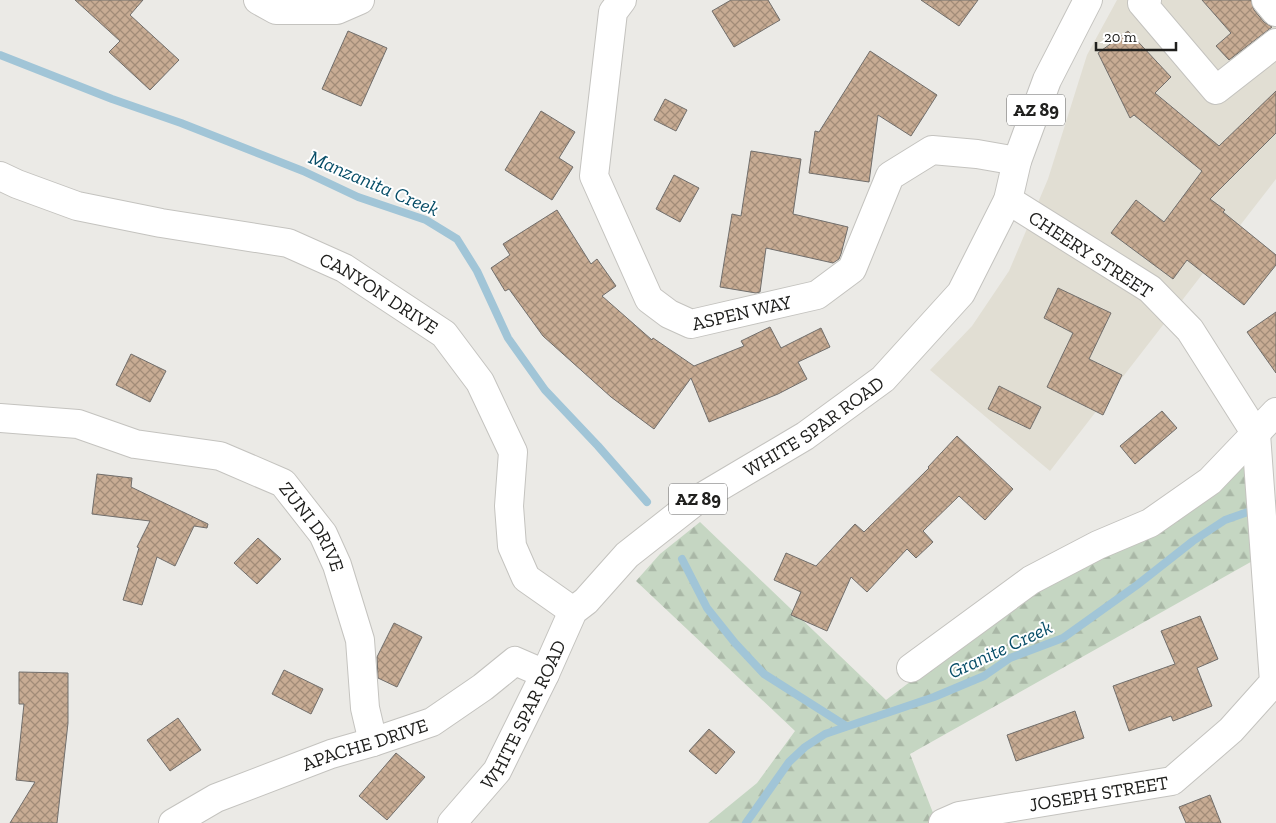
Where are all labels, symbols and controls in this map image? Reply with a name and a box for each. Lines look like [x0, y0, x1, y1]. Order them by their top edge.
scale bar [1096, 20, 1176, 52]
text: 20 m [1104, 28, 1137, 46]
road number: AZ 89 [1007, 94, 1065, 126]
water label: Manzanita Creek [305, 145, 443, 221]
street label: CHEERY STREET [1024, 206, 1157, 303]
street label: CANYON DRIVE [316, 248, 443, 339]
street label: ASPEN WAY [690, 290, 794, 335]
street label: WHITE SPAR ROAD [739, 371, 889, 482]
street label: ZUNI DRIVE [274, 477, 349, 574]
road number: AZ 89 [669, 484, 727, 514]
water label: Granite Creek [944, 614, 1056, 683]
street label: WHITE SPAR ROAD [476, 636, 571, 794]
street label: APACHE DRIVE [299, 713, 431, 776]
street label: JOSEPH STREET [1027, 771, 1170, 816]

